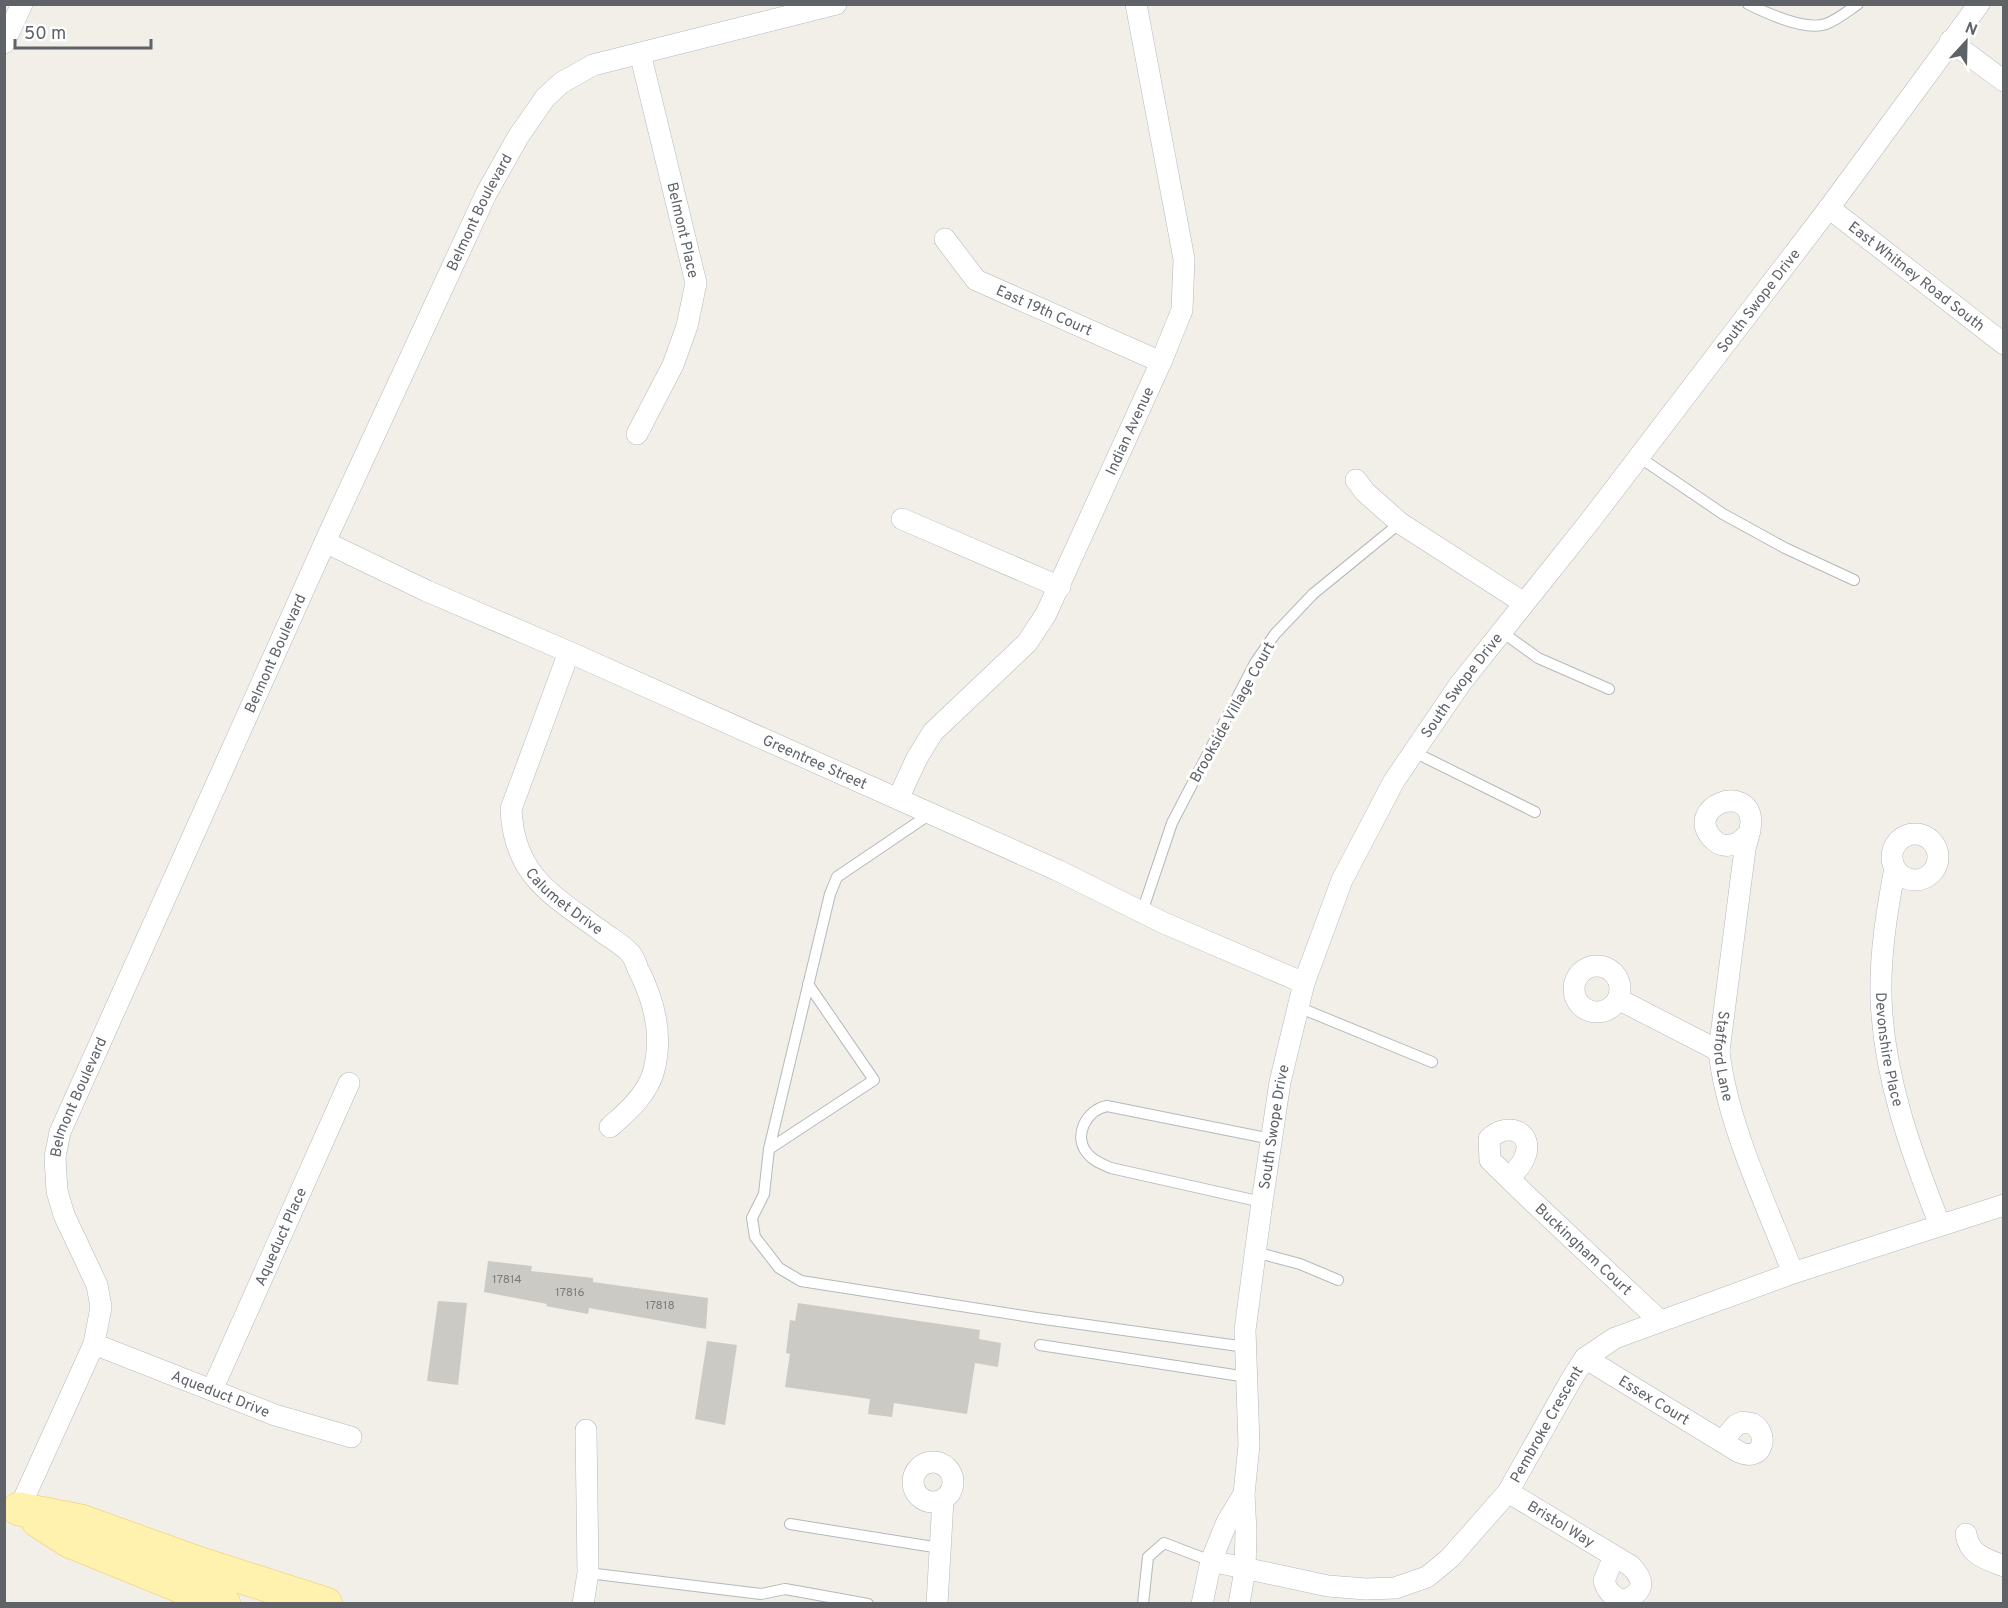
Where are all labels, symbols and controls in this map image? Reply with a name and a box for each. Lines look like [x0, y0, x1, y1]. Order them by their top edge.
scale bar [15, 12, 152, 50]
north arrow [1936, 12, 1996, 72]
text: N [1962, 19, 1980, 41]
text: 50 m [24, 23, 66, 46]
street label: Belmont Boulevard [444, 151, 518, 275]
street label: Belmont Place [661, 181, 702, 280]
street label: East Whitney Road South [1844, 218, 1988, 336]
street label: South Swope Drive [1714, 246, 1805, 357]
street label: East 19th Court [993, 282, 1095, 341]
street label: Indian Avenue [1103, 385, 1159, 479]
street label: Belmont Boulevard [241, 591, 311, 716]
street label: South Swope Drive [1418, 630, 1508, 742]
street label: Brookside Village Court [1187, 639, 1280, 787]
street label: Greentree Street [759, 732, 869, 795]
street label: Calumet Drive [520, 865, 606, 940]
street label: Devonshire Place [1870, 992, 1906, 1109]
street label: Stafford Lane [1708, 1010, 1736, 1104]
street label: Belmont Boulevard [47, 1035, 112, 1159]
street label: South Swope Drive [1256, 1063, 1295, 1191]
street label: Aqueduct Place [252, 1185, 312, 1289]
street label: Buckingham Court [1530, 1200, 1635, 1300]
house number: 17814 [492, 1272, 522, 1288]
house number: 17816 [555, 1285, 585, 1301]
house number: 17818 [645, 1298, 675, 1314]
street label: Pembroke Crescent [1507, 1363, 1588, 1487]
street label: Aqueduct Drive [168, 1367, 272, 1423]
street label: Essex Court [1614, 1373, 1692, 1430]
street label: Bristol Way [1523, 1498, 1598, 1553]

